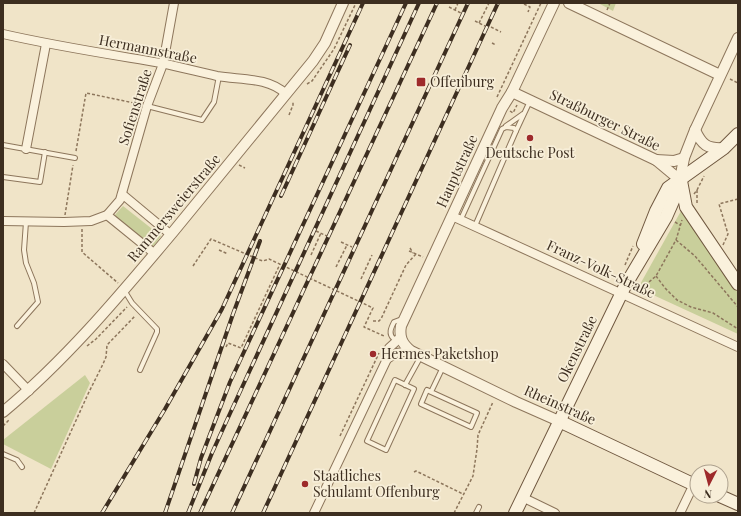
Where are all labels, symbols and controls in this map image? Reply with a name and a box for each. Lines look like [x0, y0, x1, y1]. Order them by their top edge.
street label: Hermannstraße [97, 30, 199, 67]
street label: Sofienstraße [113, 66, 156, 147]
place label: Offenburg [430, 72, 495, 91]
marker: Offenburg [415, 76, 427, 88]
street label: Straßburger Straße [547, 85, 664, 155]
street label: Hauptstraße [431, 131, 482, 210]
marker: Deutsche Post [525, 133, 535, 143]
place label: Deutsche Post [485, 143, 576, 162]
street label: Rammersweierstraße [123, 150, 224, 266]
street label: Franz-Volk-Straße [544, 235, 659, 302]
street label: Okenstraße [552, 312, 601, 386]
place label: Hermes Paketshop [381, 344, 499, 363]
marker: Hermes Paketshop [368, 349, 378, 359]
street label: Rheinstraße [521, 380, 599, 429]
north arrow [689, 464, 729, 504]
place label: Staatliches Schulamt Offenburg [313, 466, 440, 501]
marker: Staatliches Schulamt Offenburg [300, 479, 310, 489]
text: N [703, 487, 713, 502]

